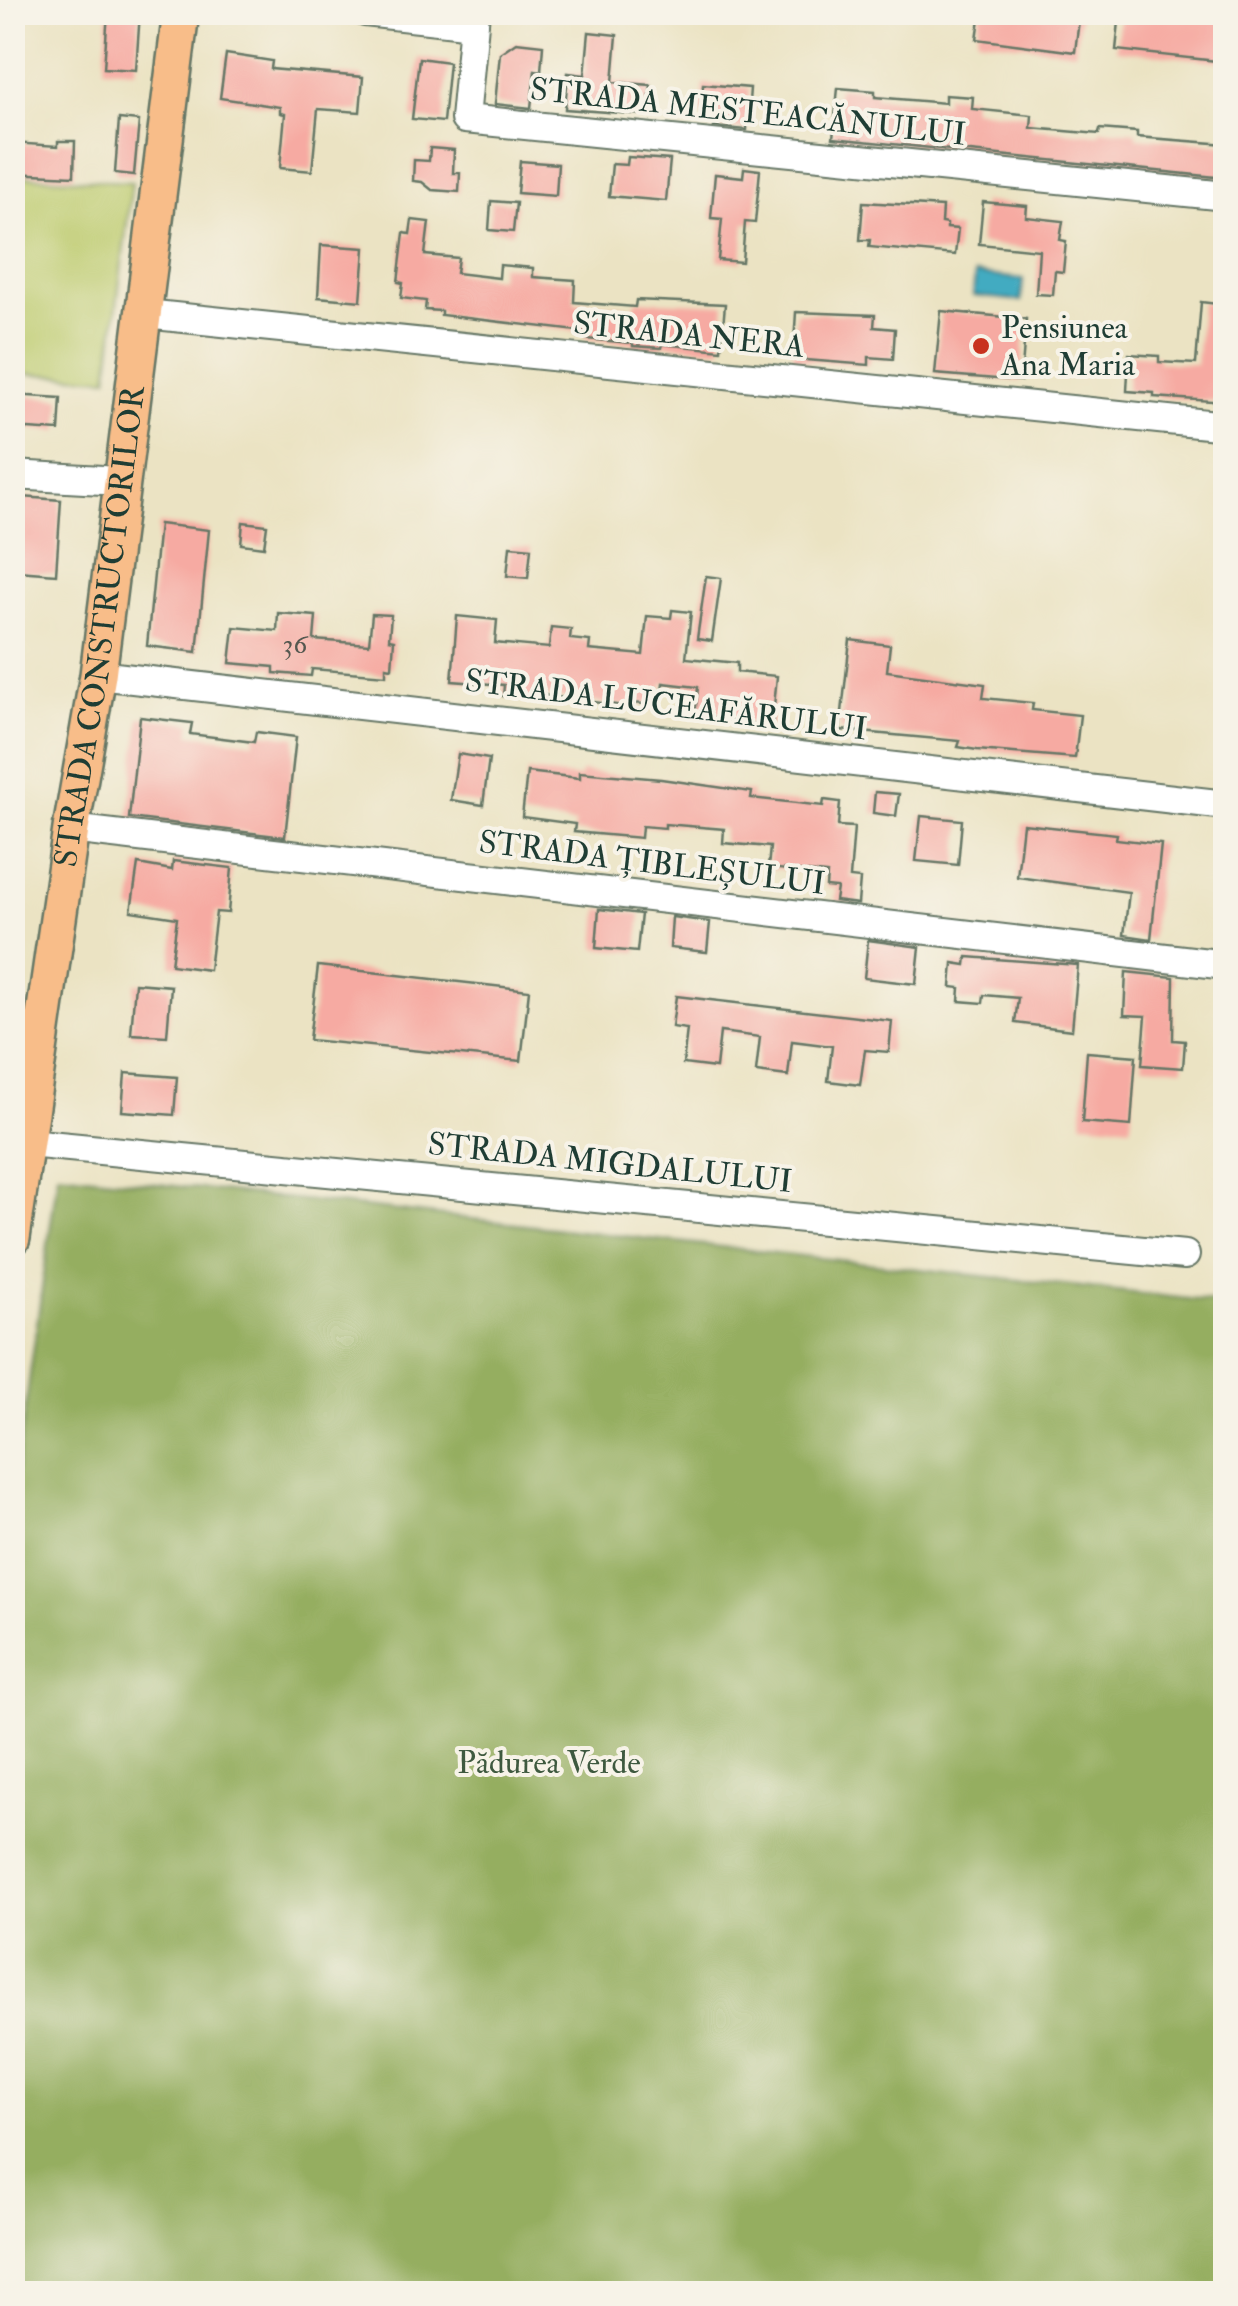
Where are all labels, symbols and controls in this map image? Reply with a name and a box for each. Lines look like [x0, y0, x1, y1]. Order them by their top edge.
street label: STRADA MESTEACĂNULUI [528, 69, 968, 155]
street label: STRADA NERA [571, 303, 807, 367]
place label: Pensiunea Ana Maria [1000, 308, 1136, 385]
marker: Pensiunea Ana Maria [970, 335, 992, 357]
street label: STRADA CONSTRUCTORILOR [46, 382, 154, 870]
house number: 36 [283, 627, 309, 662]
street label: STRADA LUCEAFĂRULUI [463, 661, 869, 749]
street label: STRADA ȚIBLEȘULUI [477, 822, 827, 904]
street label: STRADA MIGDALULUI [426, 1124, 794, 1202]
park label: Pădurea Verde [457, 1743, 641, 1783]

